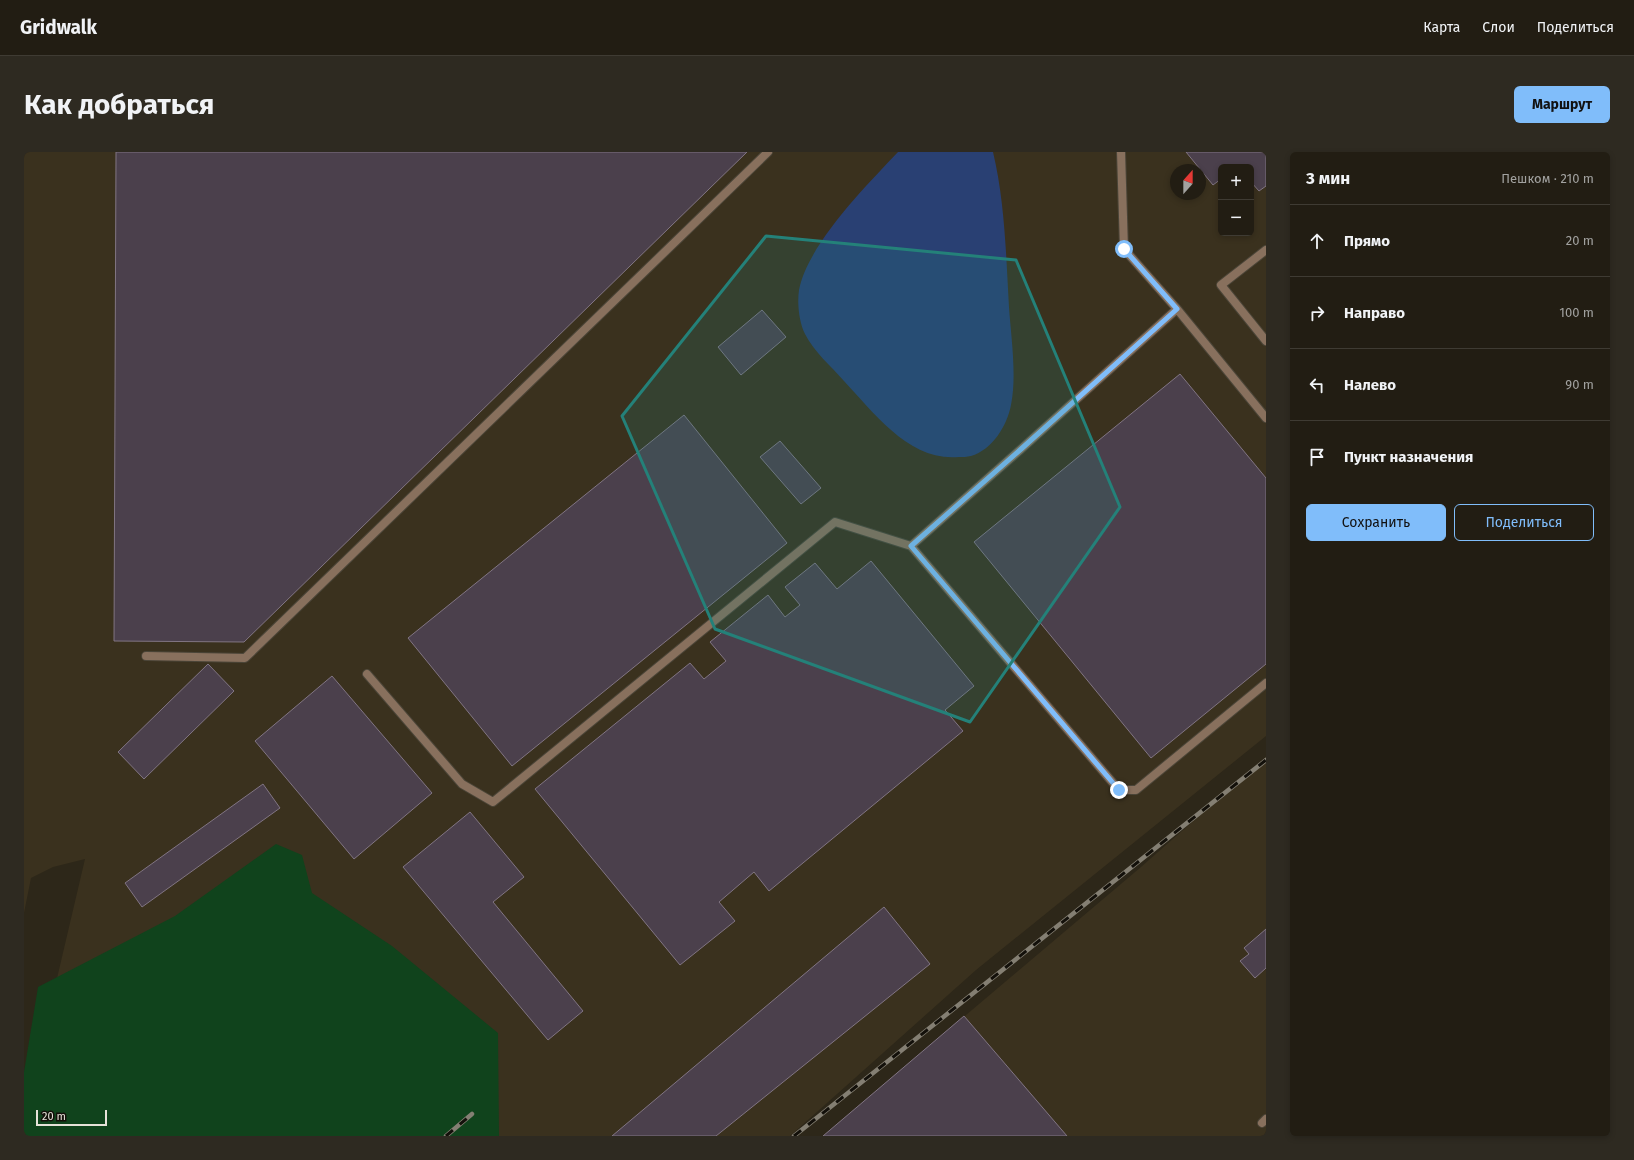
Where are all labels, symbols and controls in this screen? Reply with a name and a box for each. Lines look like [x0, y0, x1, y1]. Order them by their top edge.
text: Gridwalk [20, 16, 97, 39]
text: Карта [1423, 19, 1460, 36]
text: Слои [1482, 19, 1515, 36]
text: Поделиться [1537, 19, 1614, 36]
button: Маршрут [1514, 86, 1610, 123]
text: Как добраться [24, 88, 214, 121]
north arrow [1170, 164, 1206, 200]
map controls [1218, 164, 1254, 236]
button: + [1218, 164, 1254, 200]
text: 3 мин [1306, 168, 1350, 189]
text: Пешком · 210 m [1501, 171, 1594, 186]
button: − [1218, 200, 1254, 236]
icon: ahead [1306, 230, 1328, 252]
text: Прямо [1344, 232, 1390, 250]
text: 20 m [1566, 233, 1594, 248]
route start [1115, 240, 1133, 258]
icon: right [1306, 302, 1328, 324]
text: Направо [1344, 304, 1405, 322]
text: 100 m [1559, 305, 1594, 320]
icon: left [1306, 374, 1328, 396]
text: Налево [1344, 376, 1396, 394]
text: 90 m [1565, 377, 1594, 392]
icon: arrive [1306, 446, 1328, 468]
text: Пункт назначения [1344, 448, 1473, 466]
button: Сохранить [1306, 504, 1446, 541]
button: Поделиться [1454, 504, 1594, 541]
route end [1110, 781, 1128, 799]
scale bar [36, 1108, 107, 1127]
text: 20 m [42, 1110, 66, 1123]

